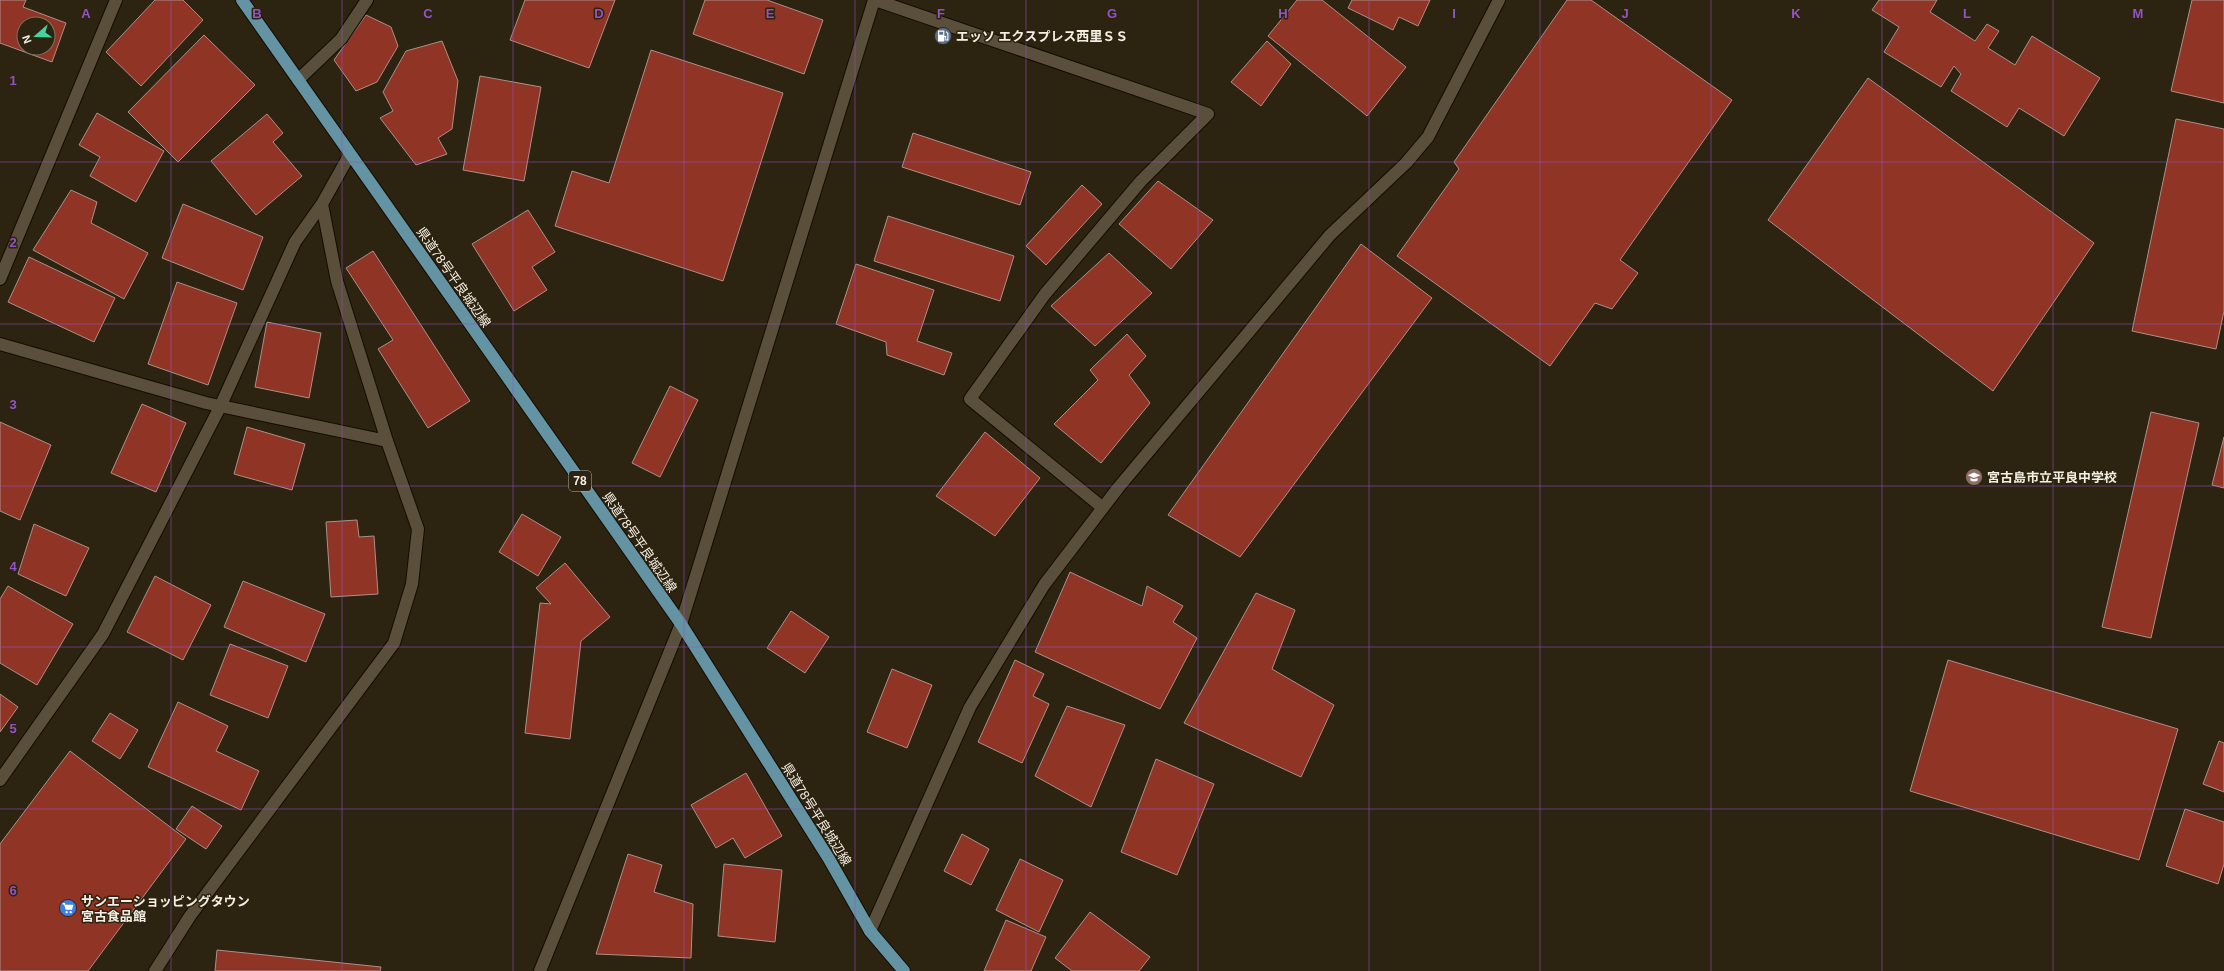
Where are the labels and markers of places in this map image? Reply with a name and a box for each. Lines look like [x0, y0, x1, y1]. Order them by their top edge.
fuel station icon: エッソ エクスプレス西里ＳＳ [933, 26, 953, 46]
place label: エッソ エクスプレス西里ＳＳ [956, 29, 1128, 44]
school or university icon: 宮古島市立平良中学校 [1964, 467, 1984, 487]
place label: 宮古島市立平良中学校 [1987, 470, 2117, 485]
place label: サンエーショッピングタウン 宮古食品館 [81, 894, 250, 924]
supermarket icon: サンエーショッピングタウン 宮古食品館 [58, 898, 78, 918]

